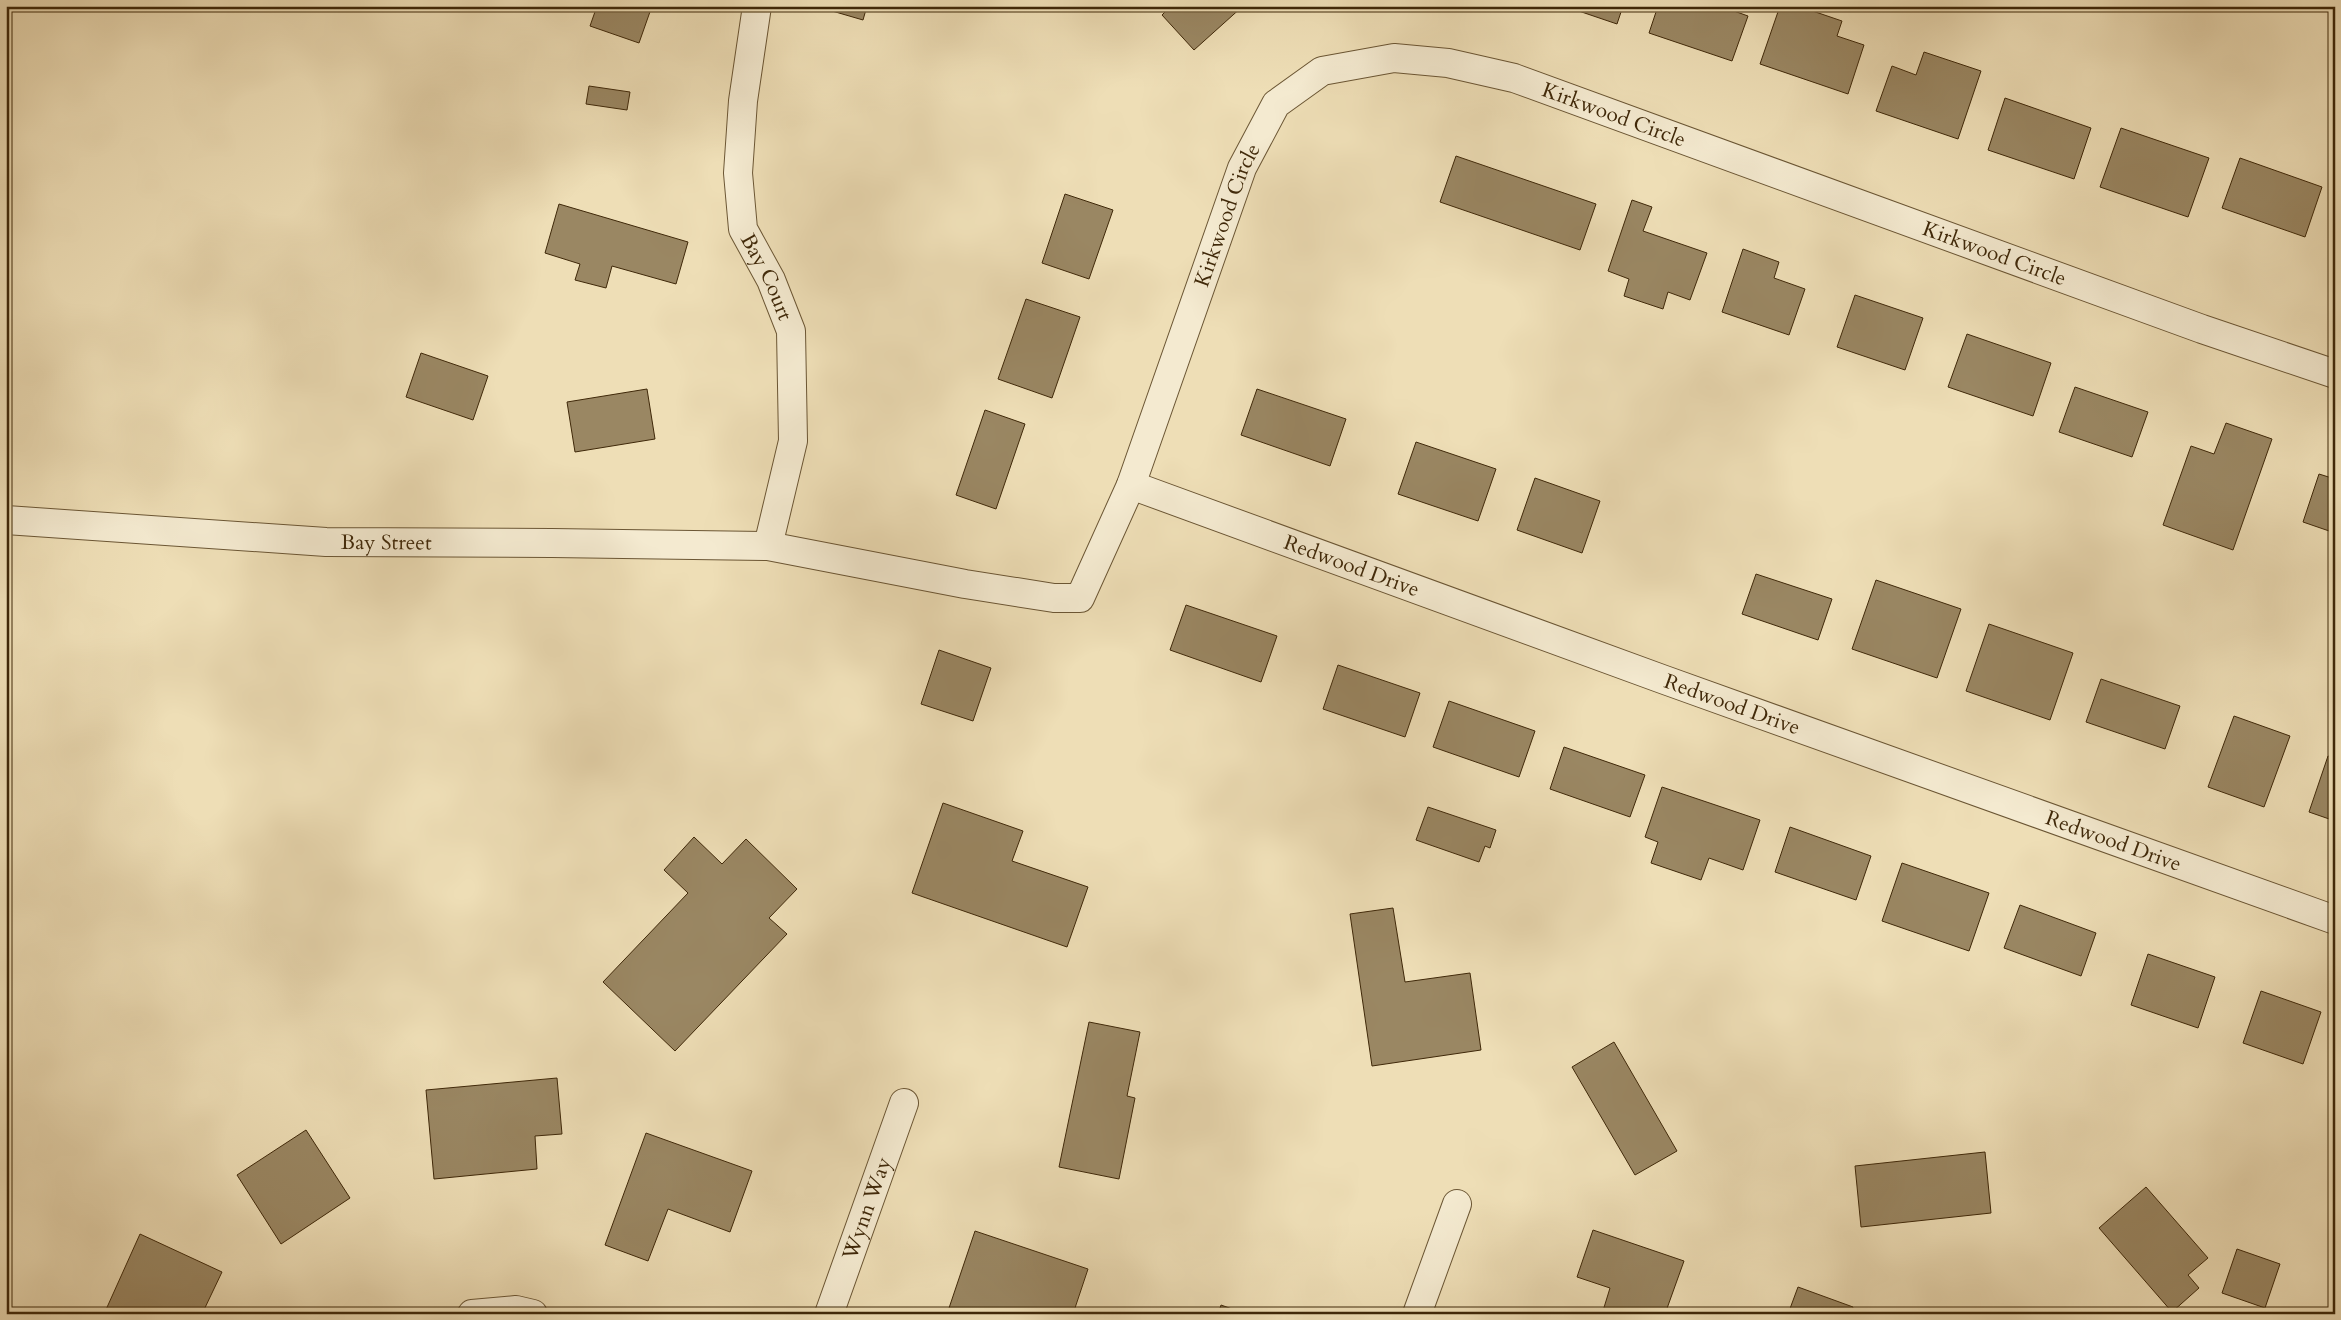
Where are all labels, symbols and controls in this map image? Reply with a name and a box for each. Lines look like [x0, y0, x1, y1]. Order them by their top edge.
street label: Kirkwood Circle [1538, 75, 1690, 154]
street label: Kirkwood Circle [1188, 138, 1268, 291]
street label: Kirkwood Circle [1918, 214, 2070, 293]
street label: Bay Court [733, 228, 800, 325]
street label: Bay Street [341, 528, 432, 557]
street label: Redwood Drive [1280, 528, 1423, 604]
street label: Redwood Drive [1660, 667, 1804, 742]
street label: Redwood Drive [2041, 804, 2185, 879]
street label: Wynn Way [835, 1153, 899, 1265]

